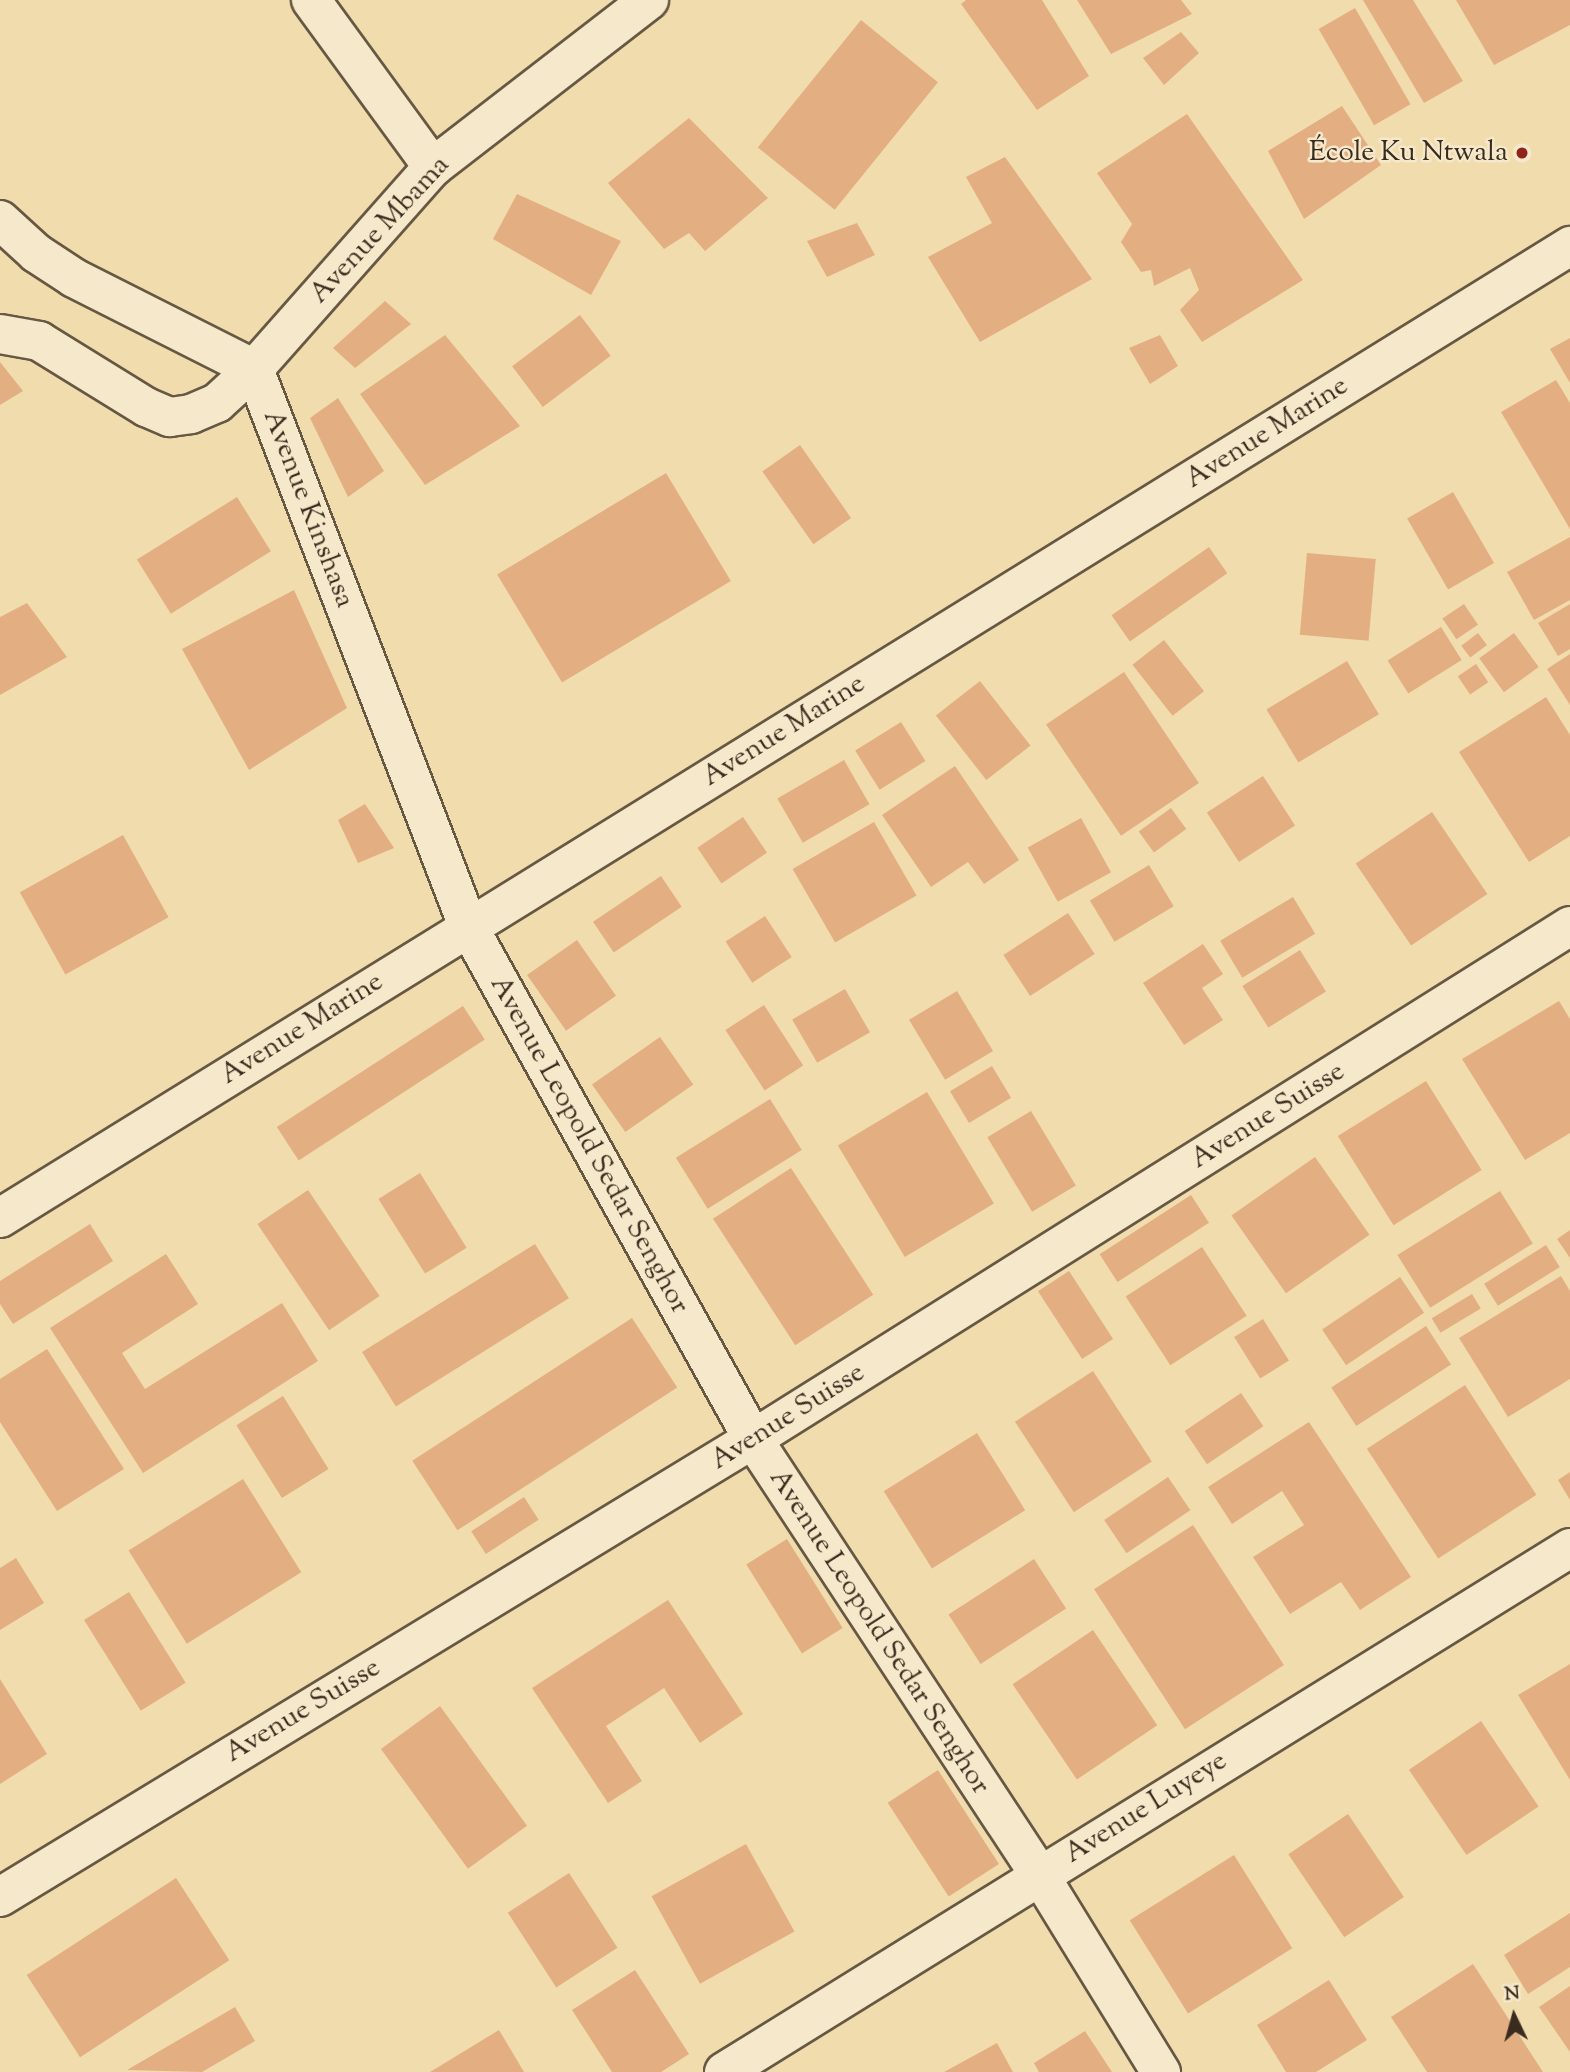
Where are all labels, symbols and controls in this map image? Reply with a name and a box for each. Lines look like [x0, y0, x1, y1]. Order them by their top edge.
place label: École Ku Ntwala [1309, 136, 1508, 170]
marker: École Ku Ntwala [1514, 145, 1530, 161]
street label: Avenue Mbama [303, 149, 457, 311]
street label: Avenue Marine [1179, 370, 1355, 496]
street label: Avenue Kinshasa [255, 406, 361, 612]
street label: Avenue Marine [696, 668, 872, 794]
street label: Avenue Marine [214, 966, 390, 1092]
street label: Avenue Leopold Sedar Senghor [482, 970, 696, 1320]
street label: Avenue Suisse [1185, 1055, 1351, 1177]
street label: Avenue Suisse [705, 1356, 871, 1478]
street label: Avenue Leopold Sedar Senghor [761, 1463, 997, 1801]
street label: Avenue Suisse [219, 1651, 387, 1771]
street label: Avenue Luyeye [1059, 1745, 1233, 1871]
text: N [1503, 1980, 1521, 2009]
north arrow [1479, 1981, 1549, 2051]

